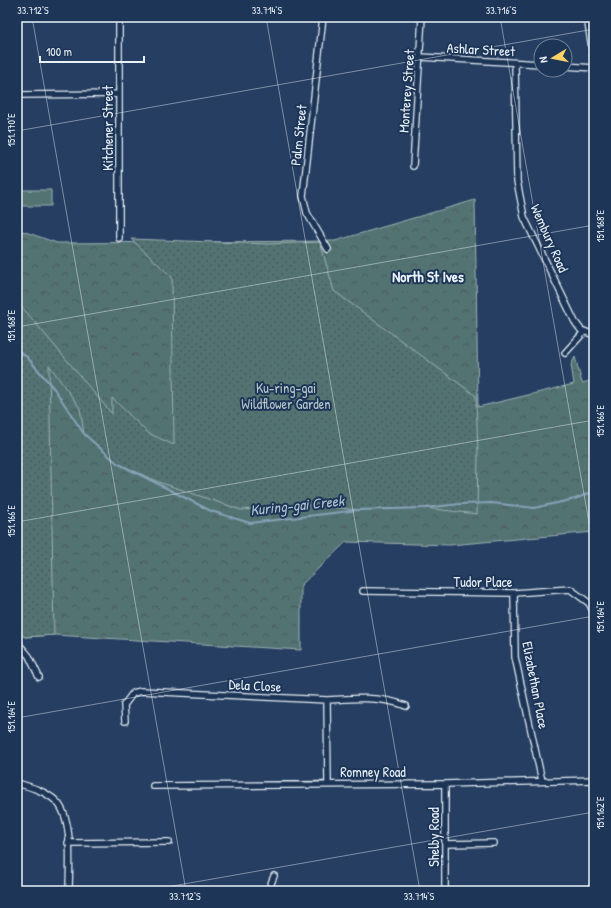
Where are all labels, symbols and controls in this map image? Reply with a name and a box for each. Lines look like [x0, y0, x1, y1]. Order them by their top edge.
text: 33.712°S [17, 4, 49, 17]
text: 33.714°S [252, 4, 283, 17]
text: 33.716°S [486, 4, 517, 17]
scale bar [40, 38, 144, 64]
street label: Ashlar Street [446, 38, 516, 60]
north arrow [533, 38, 573, 78]
text: 100 m [46, 43, 72, 60]
street label: Monterey Street [394, 49, 419, 133]
text: N [536, 55, 551, 64]
street label: Kitchener Street [98, 85, 117, 171]
street label: Palm Street [285, 103, 311, 166]
text: 151.170°E [5, 113, 18, 147]
street label: Wembury Road [526, 201, 574, 276]
text: 151.168°E [594, 209, 607, 242]
district label: North St Ives [392, 266, 464, 287]
text: 151.168°E [5, 309, 18, 342]
park label: Ku-ring-gai Wildflower Garden [241, 378, 331, 413]
text: 151.166°E [594, 404, 607, 437]
water label: Kuring-gai Creek [249, 489, 347, 520]
text: 151.166°E [5, 504, 18, 537]
street label: Tudor Place [454, 572, 513, 591]
text: 151.164°E [594, 601, 607, 633]
street label: Elizabethan Place [518, 640, 554, 731]
street label: Dela Close [228, 674, 282, 696]
text: 151.164°E [5, 701, 18, 733]
street label: Romney Road [340, 762, 406, 782]
text: 151.162°E [594, 796, 607, 829]
street label: Shelby Road [424, 807, 444, 867]
text: 33.712°S [169, 890, 201, 903]
text: 33.714°S [404, 890, 435, 903]

